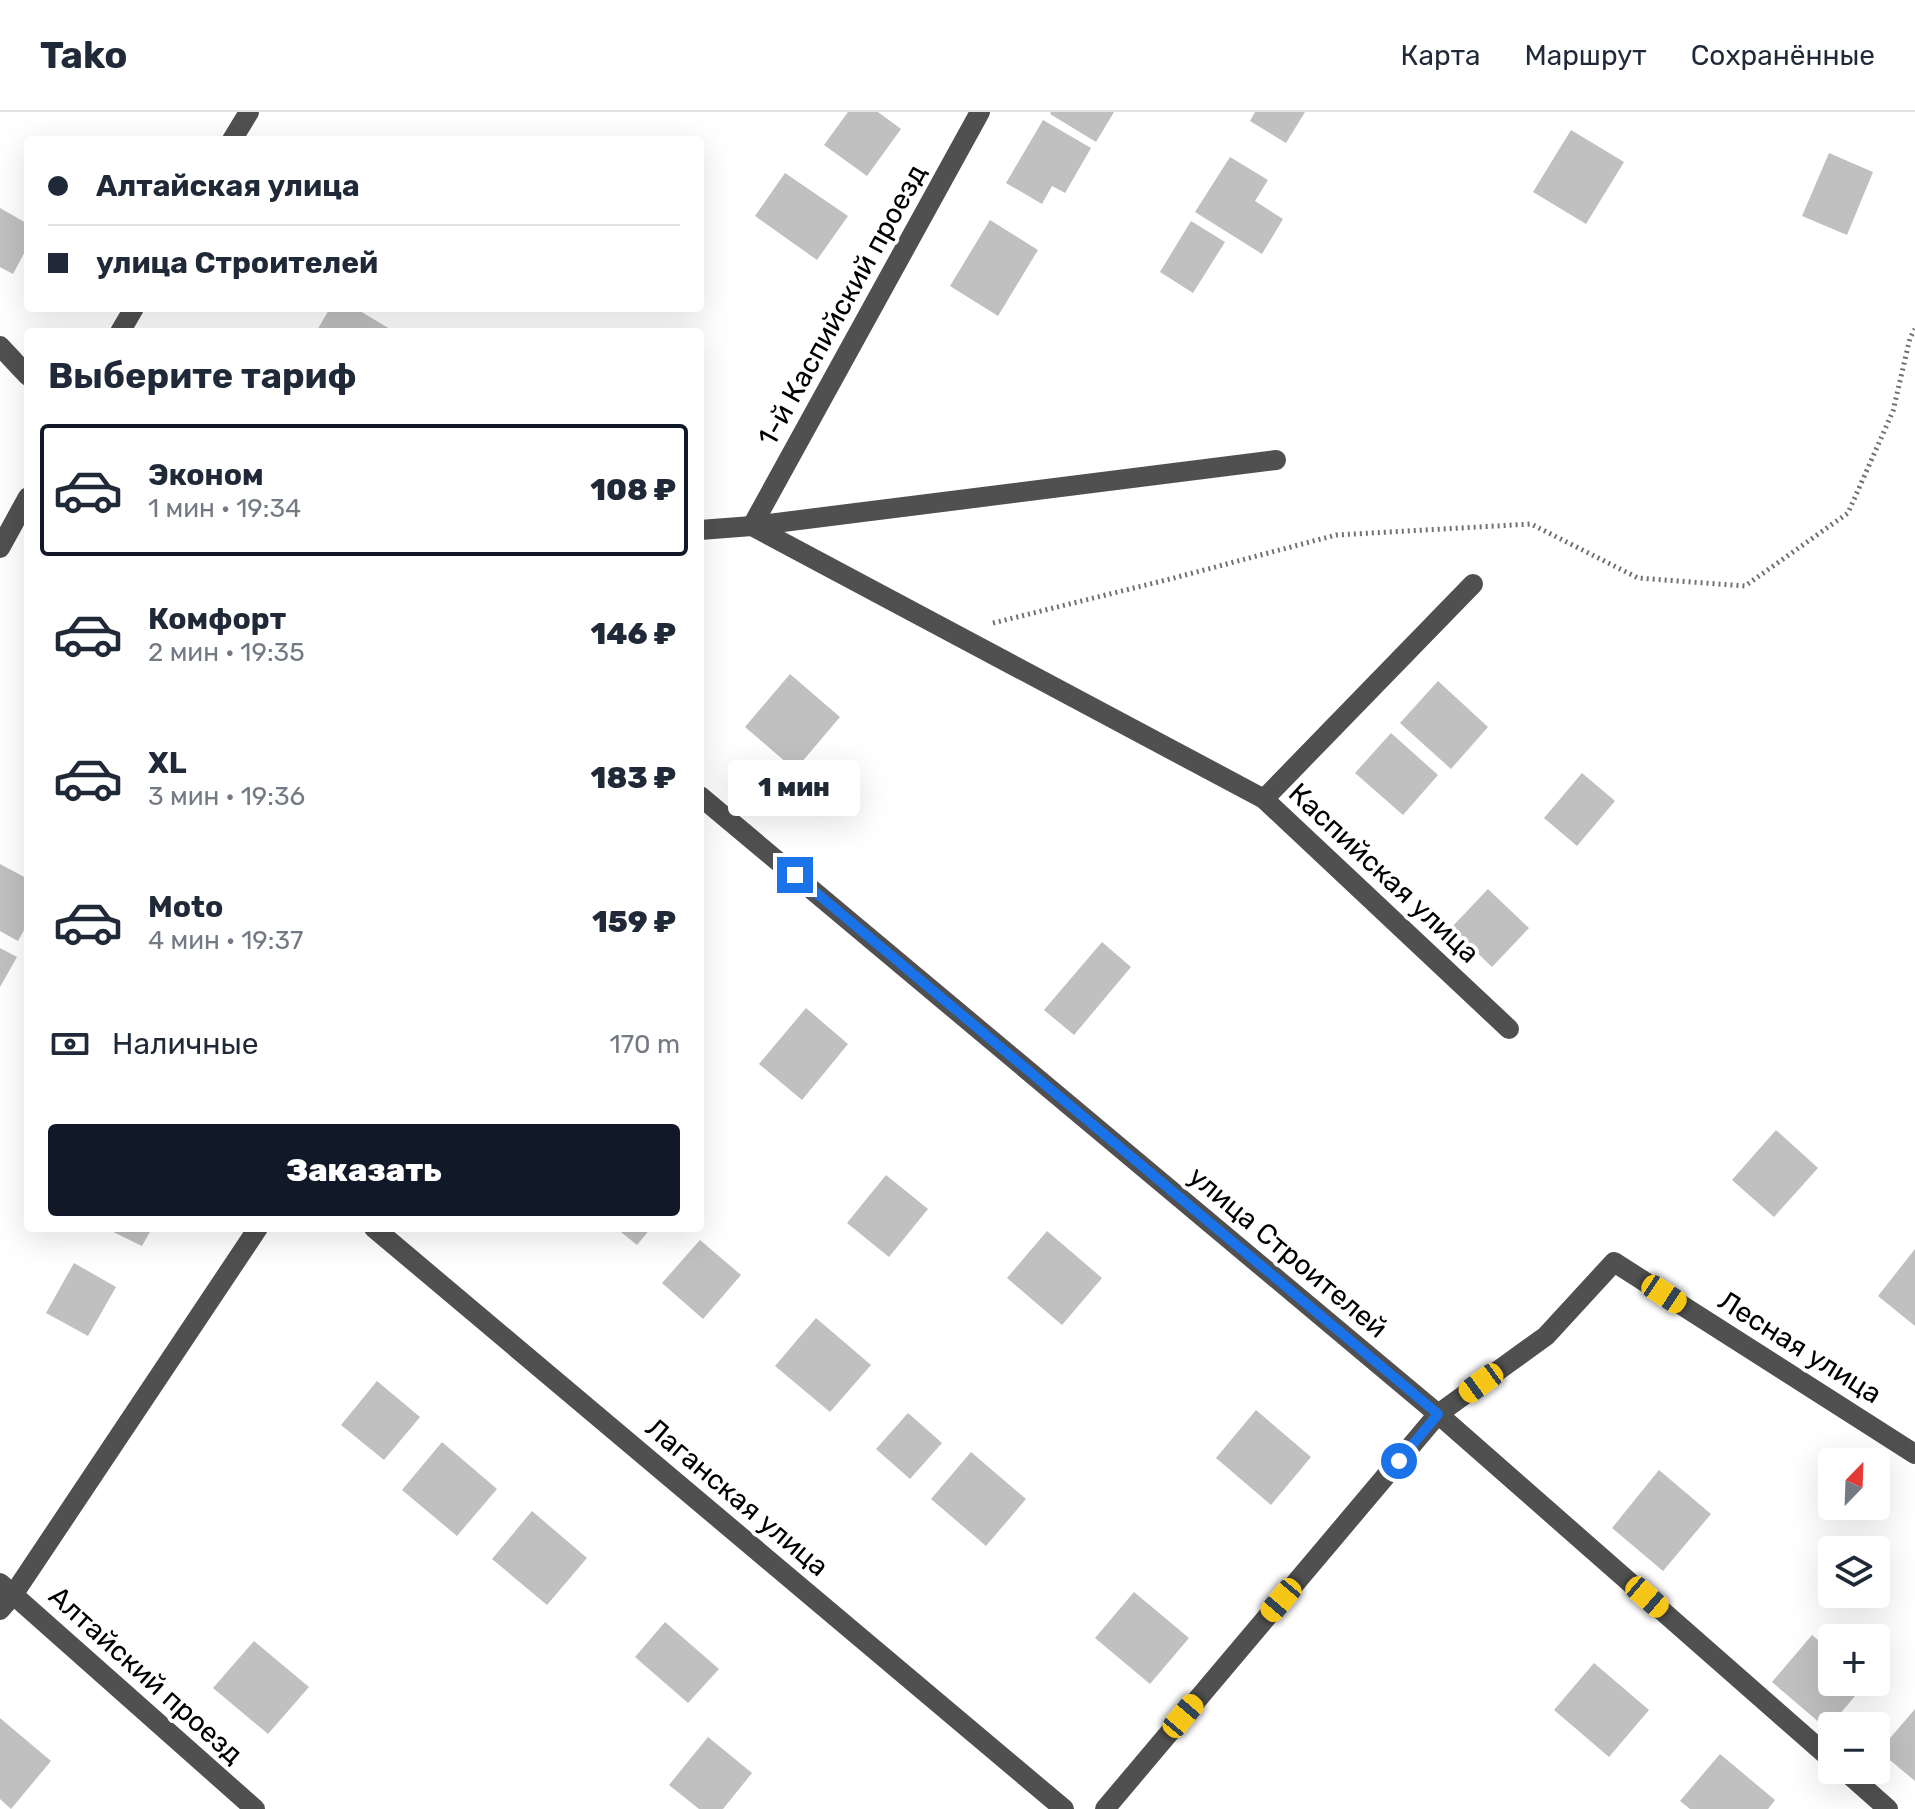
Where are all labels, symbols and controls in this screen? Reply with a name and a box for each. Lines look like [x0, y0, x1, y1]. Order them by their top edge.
text: Tako [40, 32, 128, 78]
text: Карта [1401, 39, 1480, 72]
text: Маршрут [1524, 39, 1647, 72]
text: Сохранённые [1691, 39, 1875, 72]
street label: 1-й Каспийский проезд [751, 159, 933, 451]
text: Алтайская улица [96, 168, 360, 204]
text: улица Строителей [96, 245, 378, 281]
text: Выберите тариф [48, 354, 357, 397]
icon: car [52, 454, 124, 526]
text: Эконом [148, 457, 264, 493]
text: 108 ₽ [590, 472, 676, 508]
text: 1 мин · 19:34 [148, 493, 301, 524]
icon: car [52, 598, 124, 670]
text: Комфорт [148, 601, 286, 637]
text: 146 ₽ [591, 616, 676, 652]
text: 2 мин · 19:35 [148, 637, 305, 668]
icon: car [52, 742, 124, 814]
text: XL [148, 745, 187, 781]
callout: 1 мин [729, 759, 861, 815]
text: 183 ₽ [591, 760, 676, 796]
text: 1 мин [758, 772, 830, 803]
street label: Каспийская улица [1282, 776, 1486, 970]
text: 3 мин · 19:36 [148, 781, 305, 812]
route end [777, 857, 813, 893]
icon: car [52, 886, 124, 958]
text: Moto [148, 889, 223, 925]
text: 159 ₽ [592, 904, 676, 940]
text: 4 мин · 19:37 [148, 925, 303, 956]
icon: cash [48, 1022, 92, 1066]
text: Наличные [112, 1026, 258, 1062]
text: 170 m [610, 1029, 680, 1060]
button: Заказать [48, 1124, 680, 1216]
street label: улица Строителей [1182, 1159, 1394, 1345]
car [1637, 1271, 1691, 1317]
street label: Лесная улица [1712, 1284, 1888, 1410]
car [1455, 1359, 1507, 1407]
street label: Лаганская улица [639, 1411, 835, 1583]
route start [1381, 1443, 1417, 1479]
north arrow [1818, 1448, 1890, 1520]
map controls [1818, 1448, 1890, 1784]
button: layers [1818, 1536, 1890, 1608]
car [1621, 1572, 1673, 1622]
car [1256, 1574, 1306, 1626]
street label: Алтайский проезд [42, 1579, 250, 1771]
button: + [1818, 1624, 1890, 1696]
car [1158, 1690, 1208, 1742]
button: − [1818, 1712, 1890, 1784]

